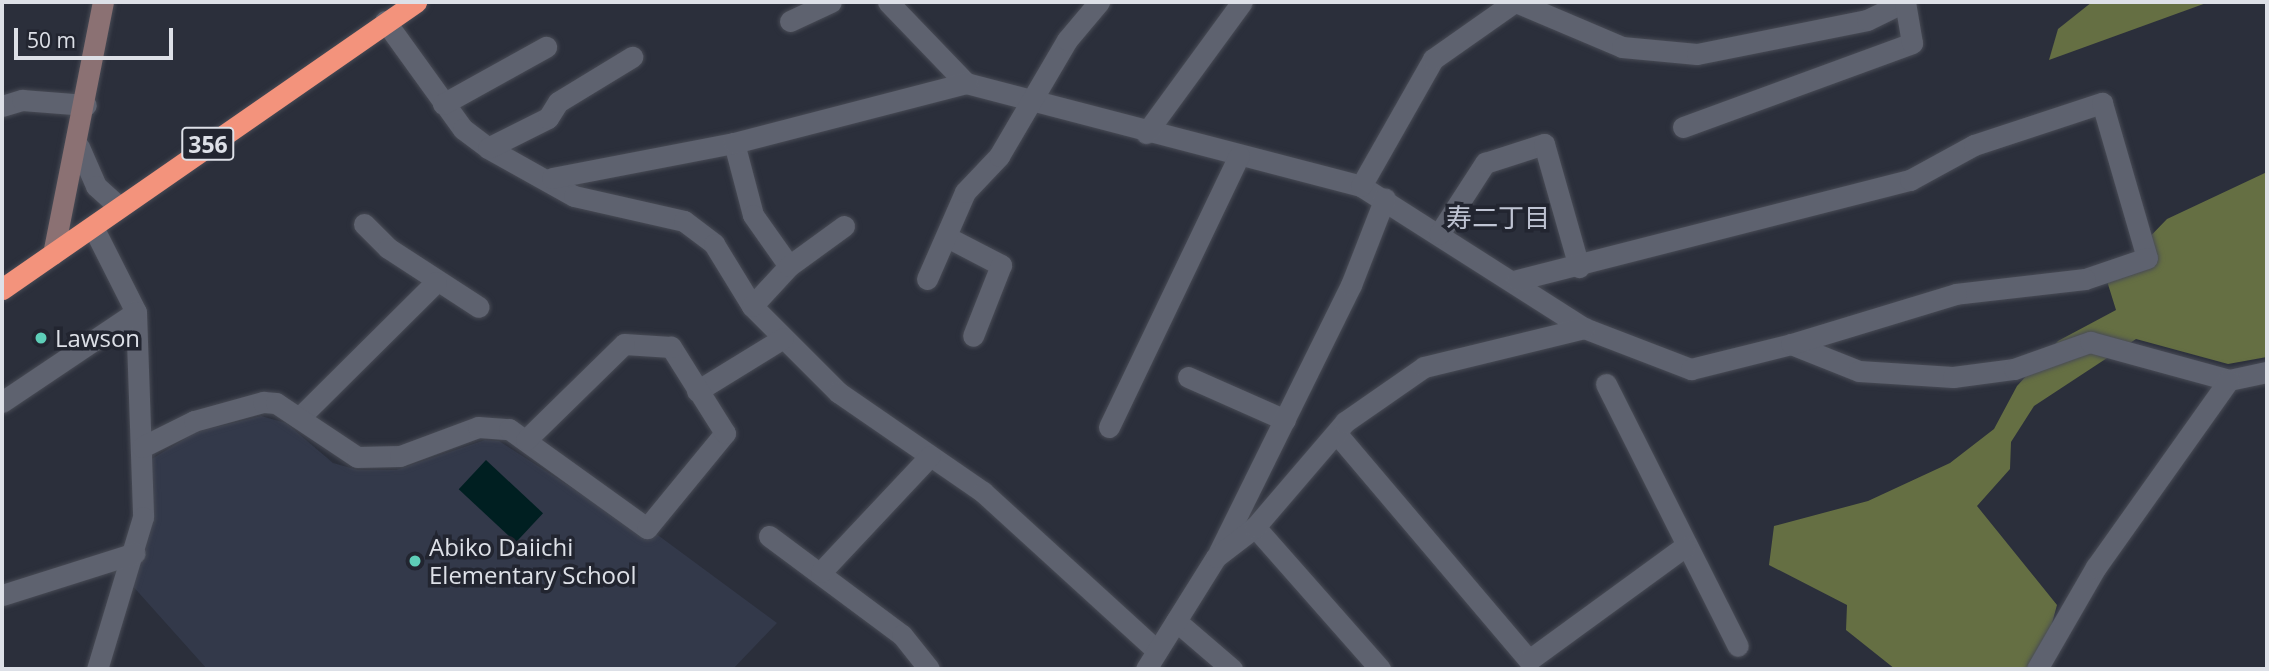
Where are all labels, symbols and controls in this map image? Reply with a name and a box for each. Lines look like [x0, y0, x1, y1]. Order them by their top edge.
scale bar [18, 14, 177, 58]
text: 50 m [27, 26, 76, 54]
road number: 356 [180, 125, 236, 164]
district label: 寿二丁目 [1446, 202, 1550, 234]
place label: Lawson [55, 324, 140, 352]
marker: Lawson [33, 330, 49, 346]
place label: Abiko Daiichi Elementary School [429, 533, 637, 589]
marker: Abiko Daiichi Elementary School [407, 553, 423, 569]

